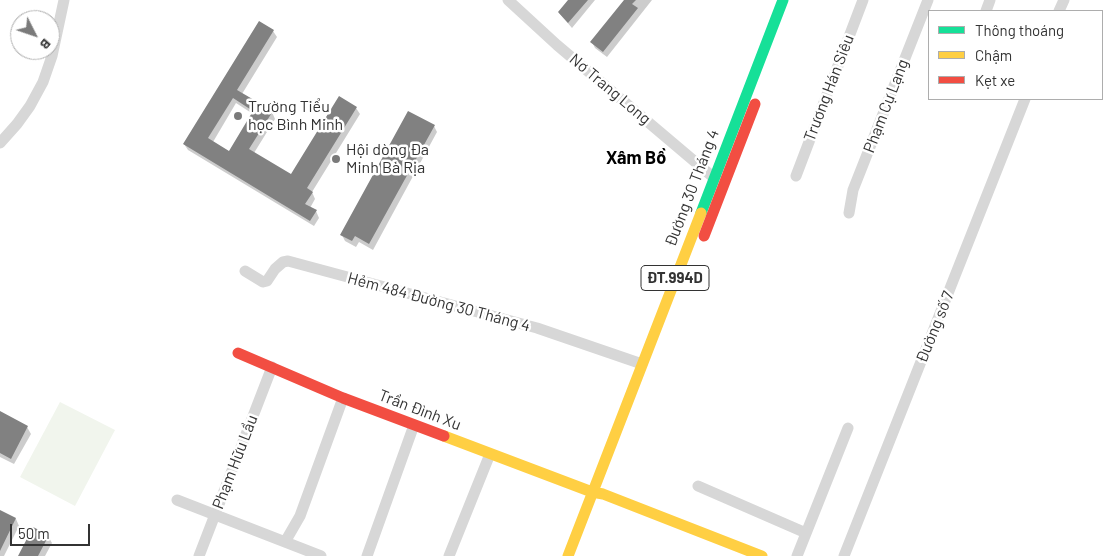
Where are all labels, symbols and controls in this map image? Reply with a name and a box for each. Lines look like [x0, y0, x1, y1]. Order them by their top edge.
north arrow [10, 10, 60, 60]
legend [928, 10, 1103, 100]
text: Thông thoáng [975, 21, 1064, 39]
street label: Trương Hán Siêu [800, 32, 858, 144]
text: B [37, 36, 55, 53]
text: Chậm [975, 46, 1012, 64]
street label: Nơ Trang Long [565, 49, 655, 129]
street label: Phạm Cự Lạng [859, 57, 913, 155]
text: Kẹt xe [975, 71, 1015, 89]
place label: Trường Tiểu học Bình Minh [248, 97, 343, 135]
marker: Trường Tiểu học Bình Minh [232, 110, 244, 122]
street label: Đường 30 Tháng 4 [661, 127, 723, 249]
place label: Hội dòng Đa Minh Bà Rịa [346, 140, 429, 178]
district label: Xâm Bồ [606, 147, 666, 169]
marker: Hội dòng Đa Minh Bà Rịa [330, 153, 342, 165]
road number: ĐT.994D [641, 266, 709, 290]
street label: Hẻm 484 Đường 30 Tháng 4 [346, 268, 532, 336]
street label: Đường số 7 [912, 288, 958, 366]
street label: Trần Đình Xu [376, 385, 464, 435]
street label: Phạm Hữu Lầu [208, 412, 262, 512]
scale bar [12, 514, 92, 546]
text: 50 m [18, 524, 50, 542]

